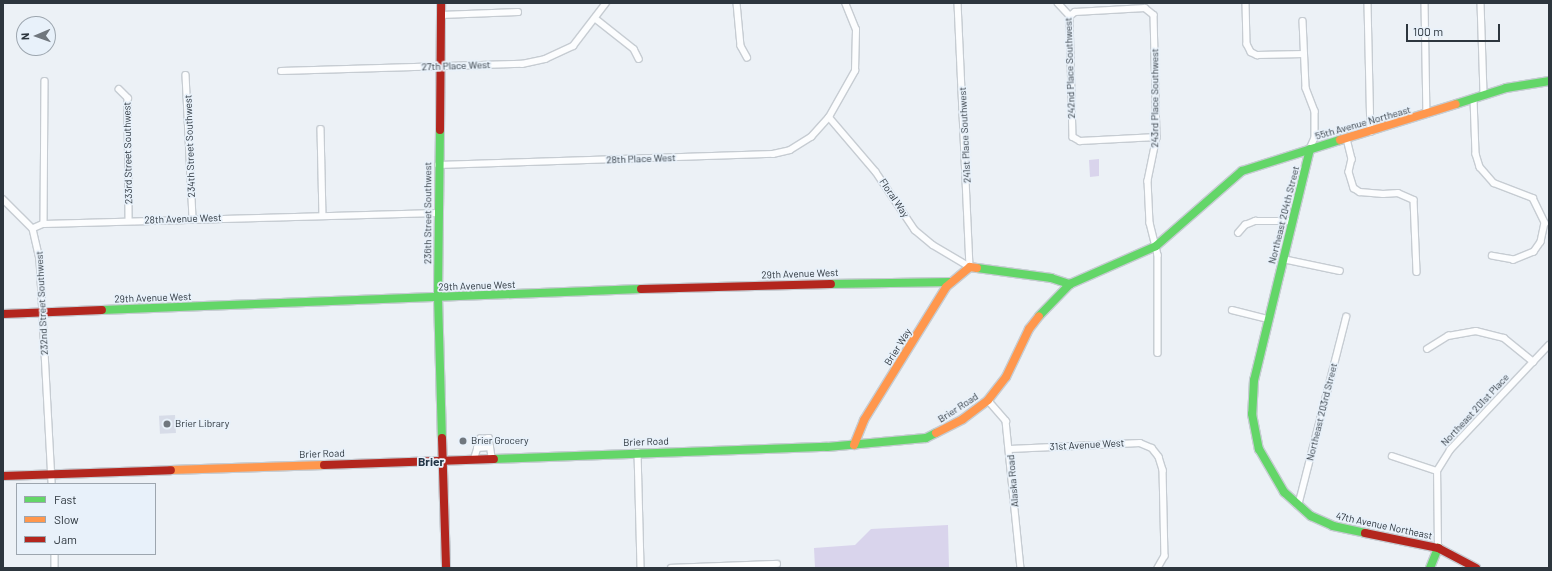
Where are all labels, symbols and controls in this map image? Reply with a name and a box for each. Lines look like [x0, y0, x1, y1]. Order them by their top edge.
north arrow [16, 16, 56, 56]
scale bar [1408, 16, 1502, 42]
street label: 242nd Place Southwest [1062, 17, 1078, 119]
text: 100 m [1413, 24, 1443, 38]
text: N [18, 33, 31, 40]
street label: 243rd Place Southwest [1149, 48, 1161, 148]
street label: 27th Place West [421, 59, 491, 73]
street label: 241st Place Southwest [956, 87, 974, 183]
street label: 234th Street Southwest [182, 95, 198, 197]
street label: 233rd Street Southwest [121, 102, 135, 204]
street label: 55th Avenue Northeast [1314, 104, 1412, 142]
street label: 28th Place West [606, 152, 676, 166]
street label: 236th Street Southwest [422, 162, 434, 264]
street label: Northeast 204th Street [1266, 165, 1302, 265]
street label: Floral Way [877, 176, 911, 220]
street label: 28th Avenue West [144, 212, 222, 226]
street label: 232nd Street Southwest [33, 251, 51, 355]
street label: 29th Avenue West [761, 267, 839, 281]
street label: 29th Avenue West [438, 279, 516, 293]
street label: 29th Avenue West [114, 291, 192, 305]
street label: Brier Way [882, 326, 914, 368]
street label: Northeast 203rd Street [1304, 362, 1340, 462]
street label: Northeast 201st Place [1438, 371, 1512, 449]
street label: Brier Road [936, 391, 980, 425]
place label: Brier Library [175, 418, 229, 430]
marker: Brier Library [162, 419, 172, 429]
place label: Brier Grocery [471, 435, 529, 447]
street label: Brier Road [623, 435, 669, 449]
marker: Brier Grocery [458, 436, 468, 446]
street label: 31st Avenue West [1049, 437, 1125, 453]
street label: Brier Road [299, 447, 345, 461]
street label: Alaska Road [1005, 454, 1021, 508]
district label: Brier [418, 455, 444, 469]
legend [16, 483, 156, 555]
text: Fast [54, 492, 77, 506]
street label: 47th Avenue Northeast [1335, 510, 1433, 542]
text: Slow [54, 512, 79, 526]
text: Jam [54, 532, 77, 546]

